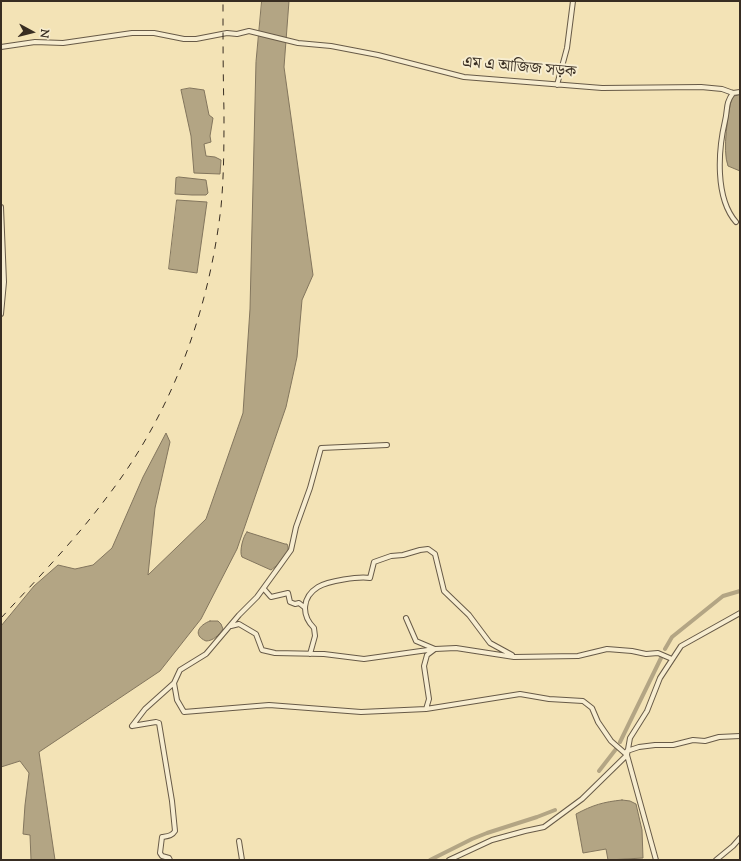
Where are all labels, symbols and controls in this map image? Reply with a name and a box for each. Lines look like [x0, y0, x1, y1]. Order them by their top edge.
north arrow [12, 12, 52, 52]
text: N [35, 28, 52, 39]
street label: এম এ আজিজ সড়ক [461, 54, 577, 84]

